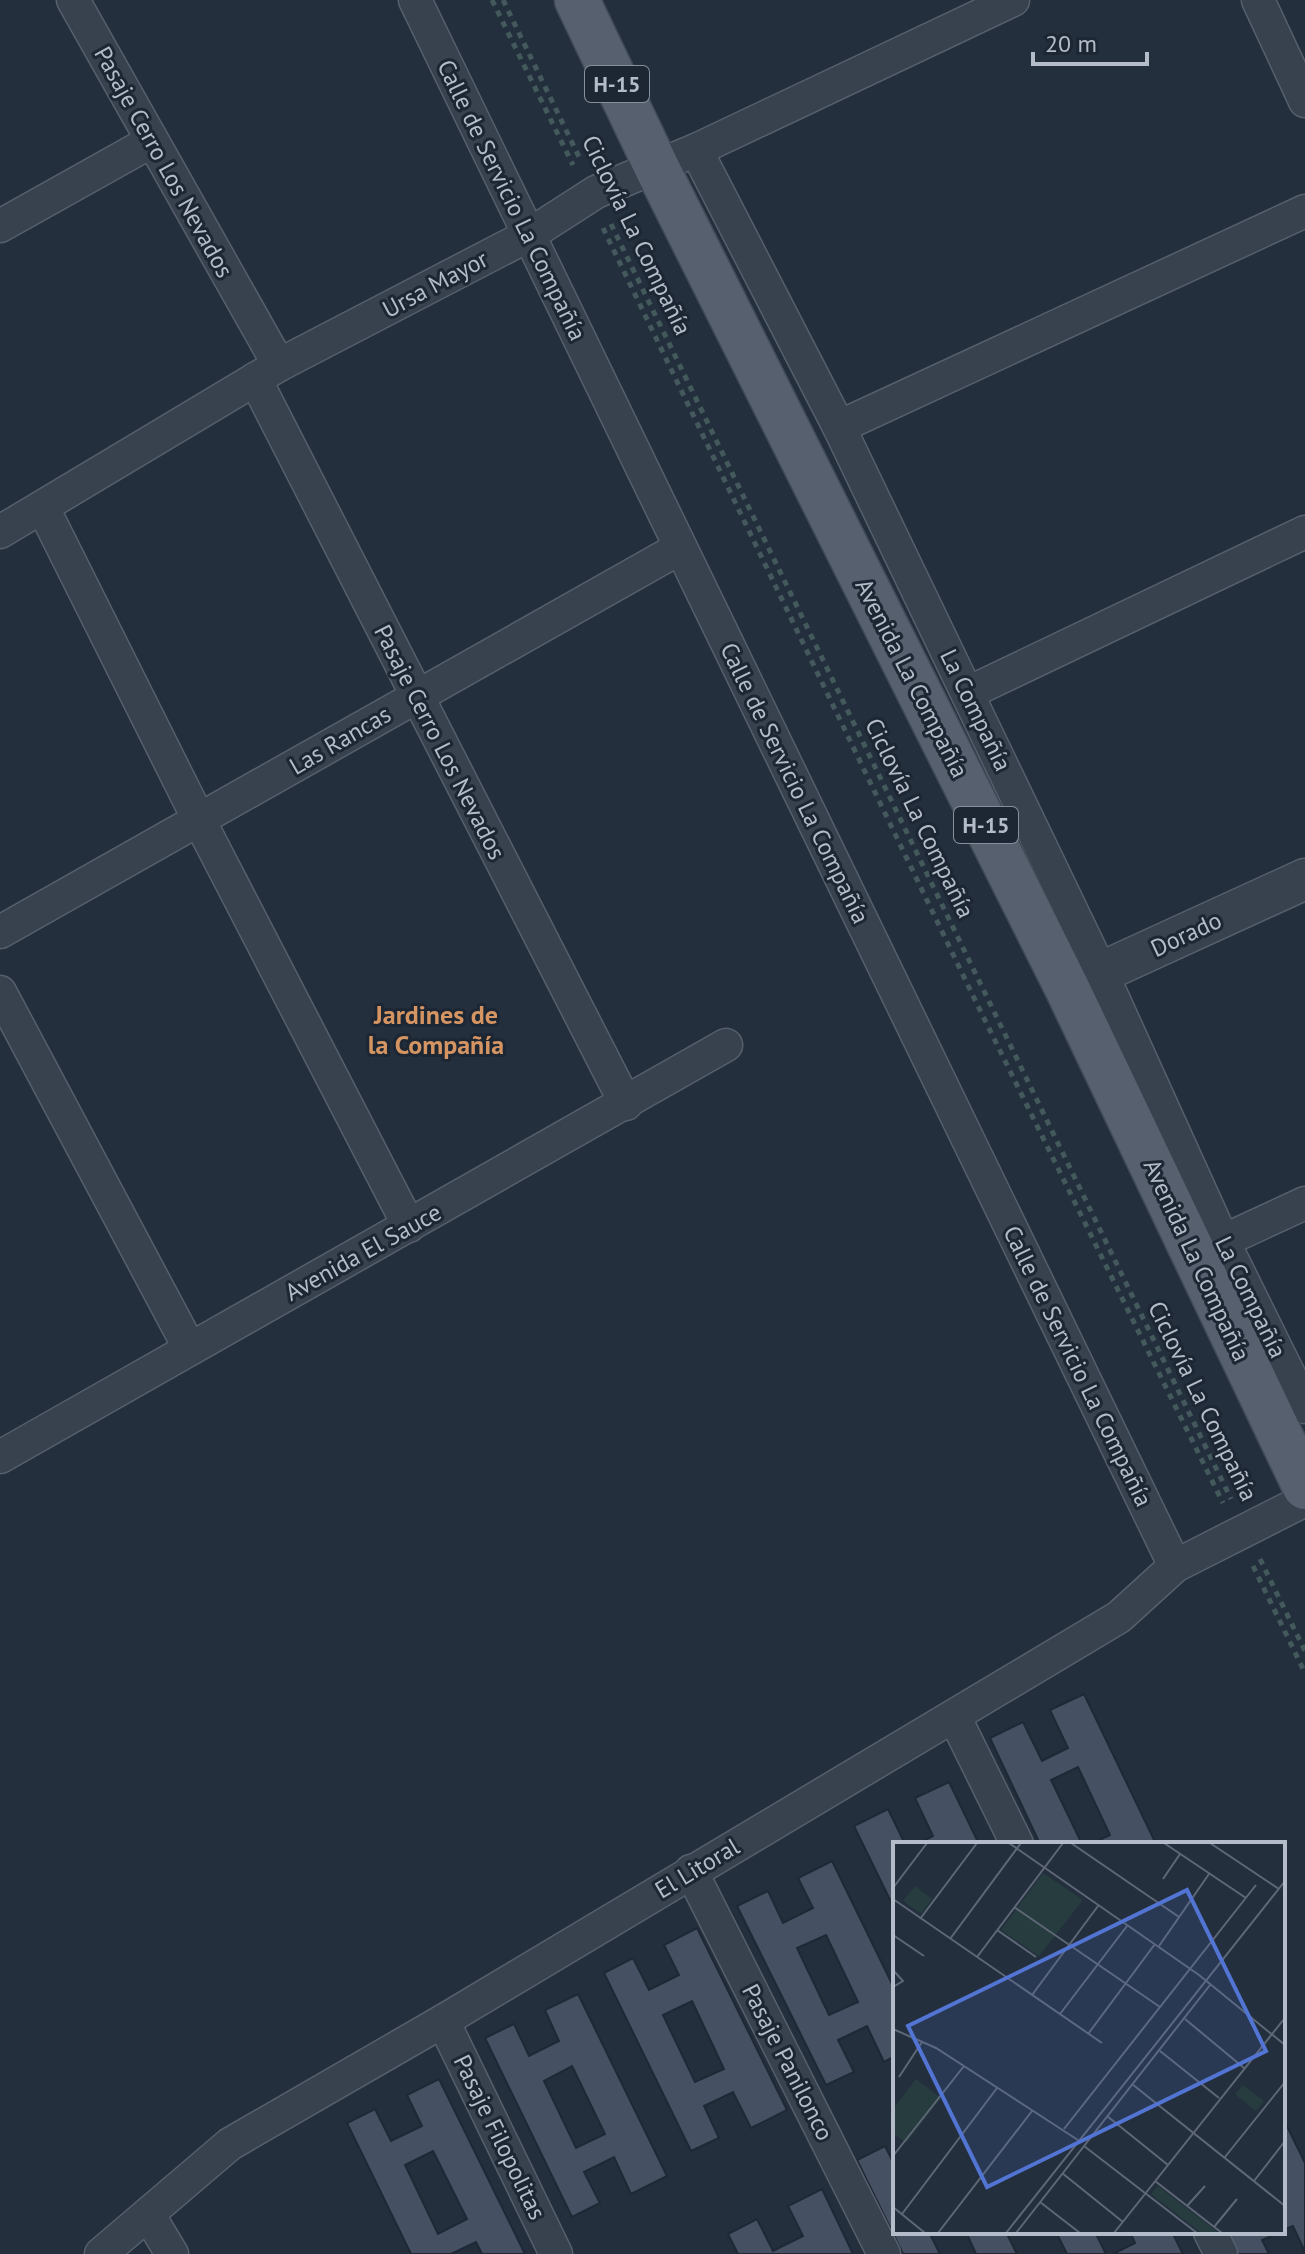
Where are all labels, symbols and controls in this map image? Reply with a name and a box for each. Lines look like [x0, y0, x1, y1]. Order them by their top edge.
scale bar [1033, 16, 1147, 66]
text: 20 m [1045, 28, 1097, 59]
street label: Pasaje Cerro Los Nevados [87, 41, 241, 283]
street label: Calle de Servicio La Compañía [430, 54, 594, 346]
road number: H-15 [585, 66, 649, 102]
street label: Ciclovía La Compañía [575, 130, 699, 340]
street label: Ursa Mayor [377, 243, 493, 325]
street label: Avenida La Compañía [849, 574, 975, 782]
street label: Pasaje Cerro Los Nevados [367, 619, 513, 865]
street label: Calle de Servicio La Compañía [713, 637, 877, 929]
street label: La Compañía [934, 644, 1018, 776]
street label: Las Rancas [284, 699, 396, 781]
street label: Ciclovía La Compañía [858, 713, 982, 923]
road number: H-15 [954, 807, 1018, 843]
street label: Dorado [1146, 904, 1226, 964]
district label: Jardines de la Compañía [368, 998, 504, 1061]
street label: Avenida La Compañía [1138, 1155, 1256, 1365]
street label: Avenida El Sauce [279, 1196, 447, 1308]
street label: Calle de Servicio La Compañía [996, 1220, 1160, 1512]
street label: La Compañía [1209, 1231, 1293, 1363]
street label: Ciclovía La Compañía [1141, 1296, 1265, 1506]
street label: El Litoral [649, 1831, 745, 1905]
inset map [893, 1842, 1285, 2234]
street label: Pasaje Panilonco [735, 1978, 841, 2146]
street label: Pasaje Filopolitas [447, 2049, 553, 2225]

